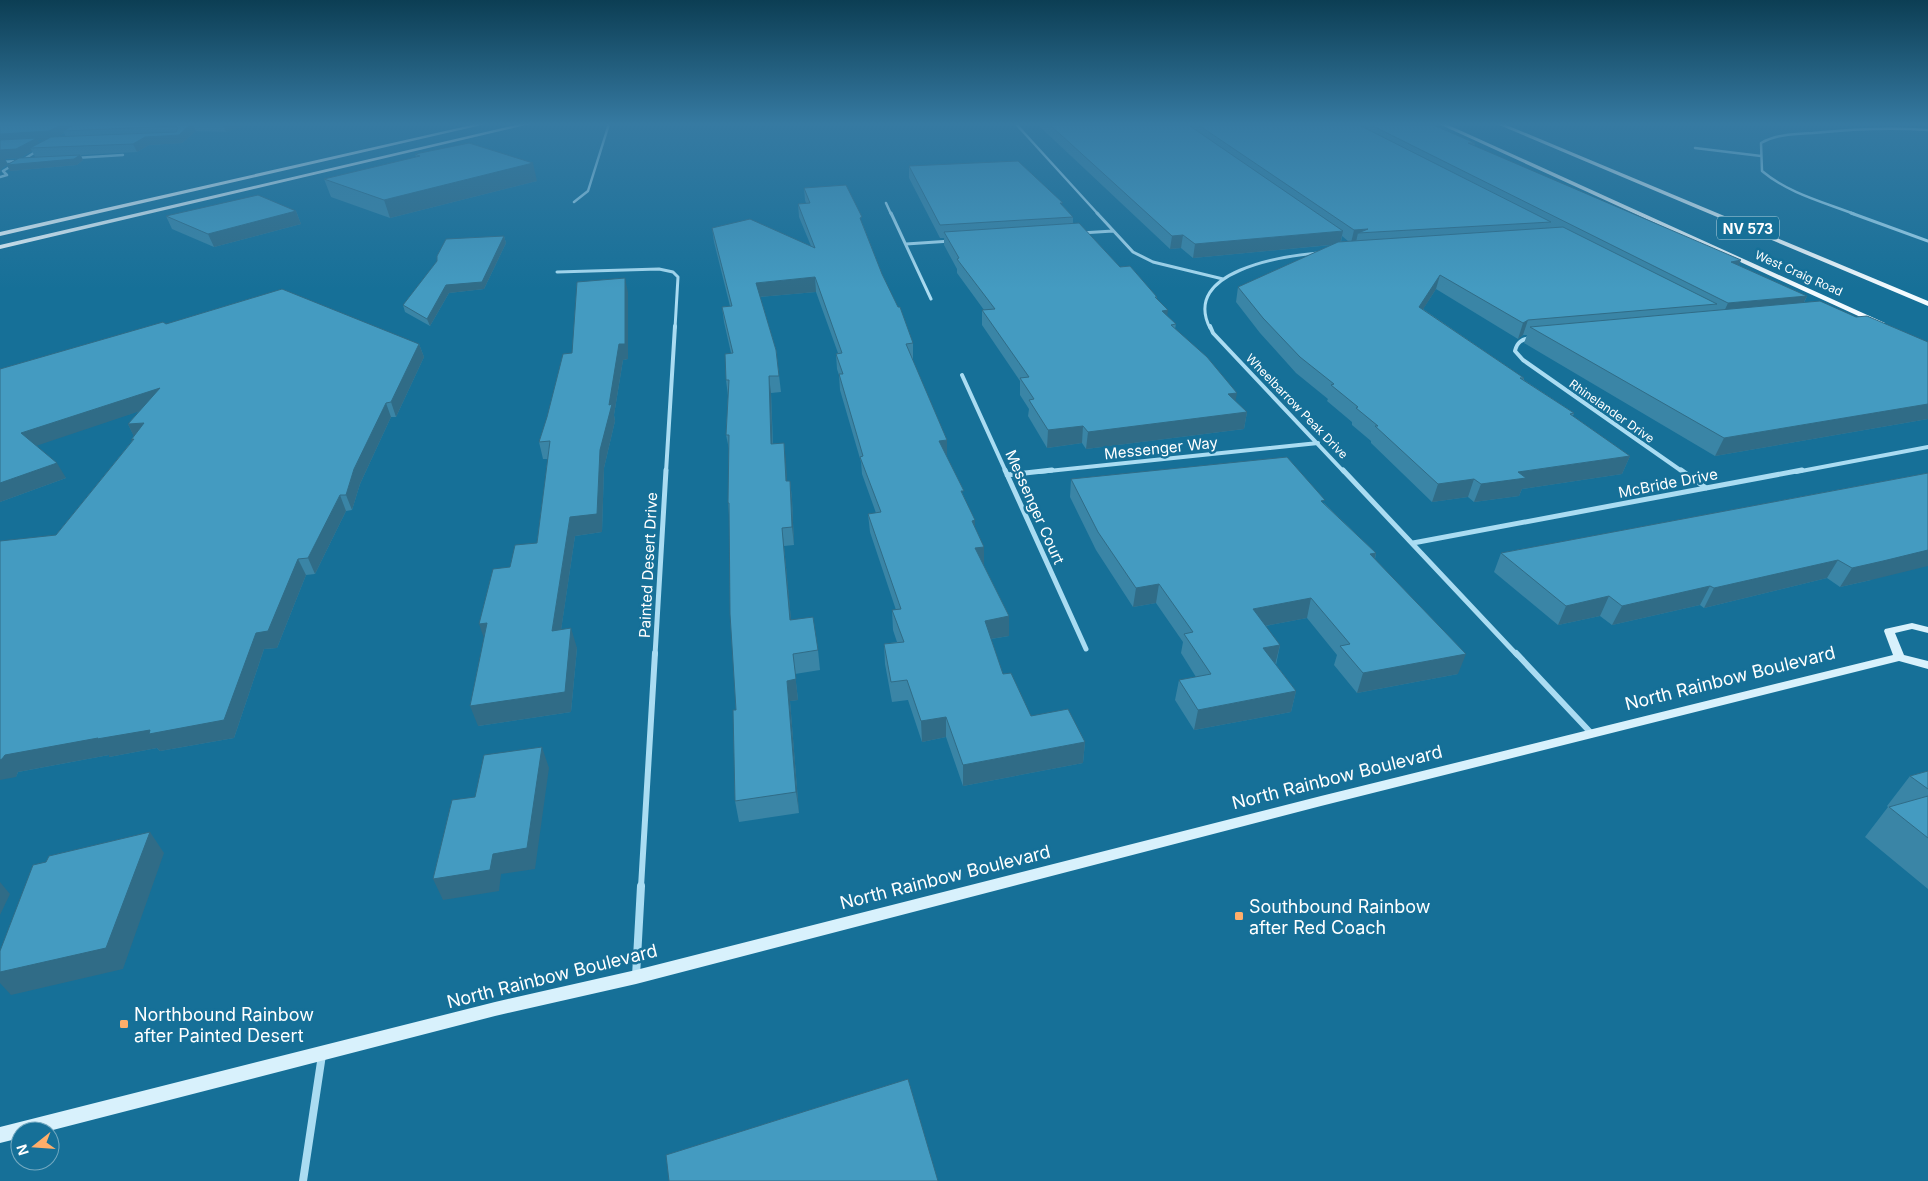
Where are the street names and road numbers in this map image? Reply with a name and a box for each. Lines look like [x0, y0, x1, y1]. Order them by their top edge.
road number: NV 573 [1717, 217, 1779, 240]
street label: West Craig Road [1753, 247, 1845, 299]
street label: Wheelbarrow Peak Drive [1243, 350, 1351, 462]
street label: Rhinelander Drive [1567, 376, 1657, 446]
street label: Messenger Way [1103, 433, 1219, 463]
street label: Messenger Court [1001, 447, 1069, 567]
street label: McBride Drive [1617, 464, 1719, 502]
street label: Painted Desert Drive [635, 492, 661, 638]
street label: North Rainbow Boulevard [1623, 642, 1837, 714]
street label: North Rainbow Boulevard [1230, 741, 1444, 813]
street label: North Rainbow Boulevard [838, 841, 1052, 913]
street label: North Rainbow Boulevard [445, 940, 659, 1012]

